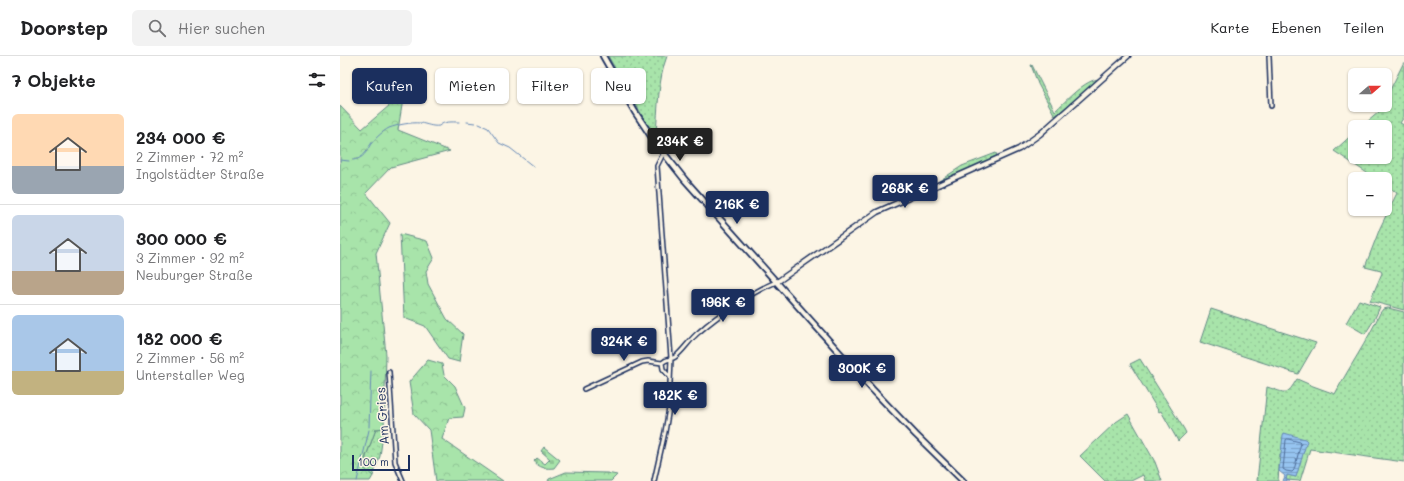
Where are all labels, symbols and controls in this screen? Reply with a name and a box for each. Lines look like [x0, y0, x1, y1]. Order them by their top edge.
search box [132, 10, 412, 46]
text: Doorstep [20, 15, 108, 40]
icon: search [146, 17, 168, 39]
text: Hier suchen [178, 18, 265, 38]
text: Karte [1210, 18, 1250, 37]
text: Ebenen [1272, 18, 1321, 37]
text: Teilen [1343, 18, 1384, 37]
chip: Kaufen [352, 68, 427, 104]
chip: Mieten [435, 68, 509, 104]
chip: Filter [517, 68, 583, 104]
chip: Neu [591, 68, 646, 104]
north arrow [1348, 68, 1392, 112]
map controls [1348, 68, 1392, 216]
text: 7 Objekte [12, 69, 96, 91]
icon: filters [306, 69, 328, 91]
button: + [1348, 120, 1392, 164]
text: 234 000 € [136, 126, 225, 148]
pin: 234K € [647, 128, 713, 162]
icon: home [44, 130, 92, 178]
text: 234K € [656, 132, 704, 149]
text: 2 Zimmer · 72 m² [136, 148, 243, 165]
text: Ingolstädter Straße [136, 165, 264, 182]
button: − [1348, 172, 1392, 216]
pin: 268K € [872, 175, 938, 209]
text: 268K € [882, 179, 928, 196]
pin: 216K € [704, 191, 770, 225]
text: 216K € [715, 195, 759, 212]
text: 300 000 € [136, 227, 227, 249]
icon: home [44, 231, 92, 279]
text: 3 Zimmer · 92 m² [136, 249, 244, 266]
text: Neuburger Straße [136, 266, 253, 283]
pin: 196K € [690, 289, 756, 323]
text: 196K € [700, 293, 746, 310]
text: 182 000 € [136, 327, 222, 349]
pin: 324K € [591, 328, 657, 362]
icon: home [44, 331, 92, 379]
text: 324K € [600, 332, 648, 349]
text: 2 Zimmer · 56 m² [136, 349, 244, 366]
pin: 300K € [829, 355, 895, 389]
text: 300K € [838, 359, 886, 376]
text: Unterstaller Weg [136, 366, 245, 383]
pin: 182K € [642, 382, 708, 416]
street label: Am Gries [371, 386, 392, 446]
text: 182K € [653, 386, 697, 403]
scale bar [352, 453, 410, 472]
text: 100 m [358, 454, 389, 469]

